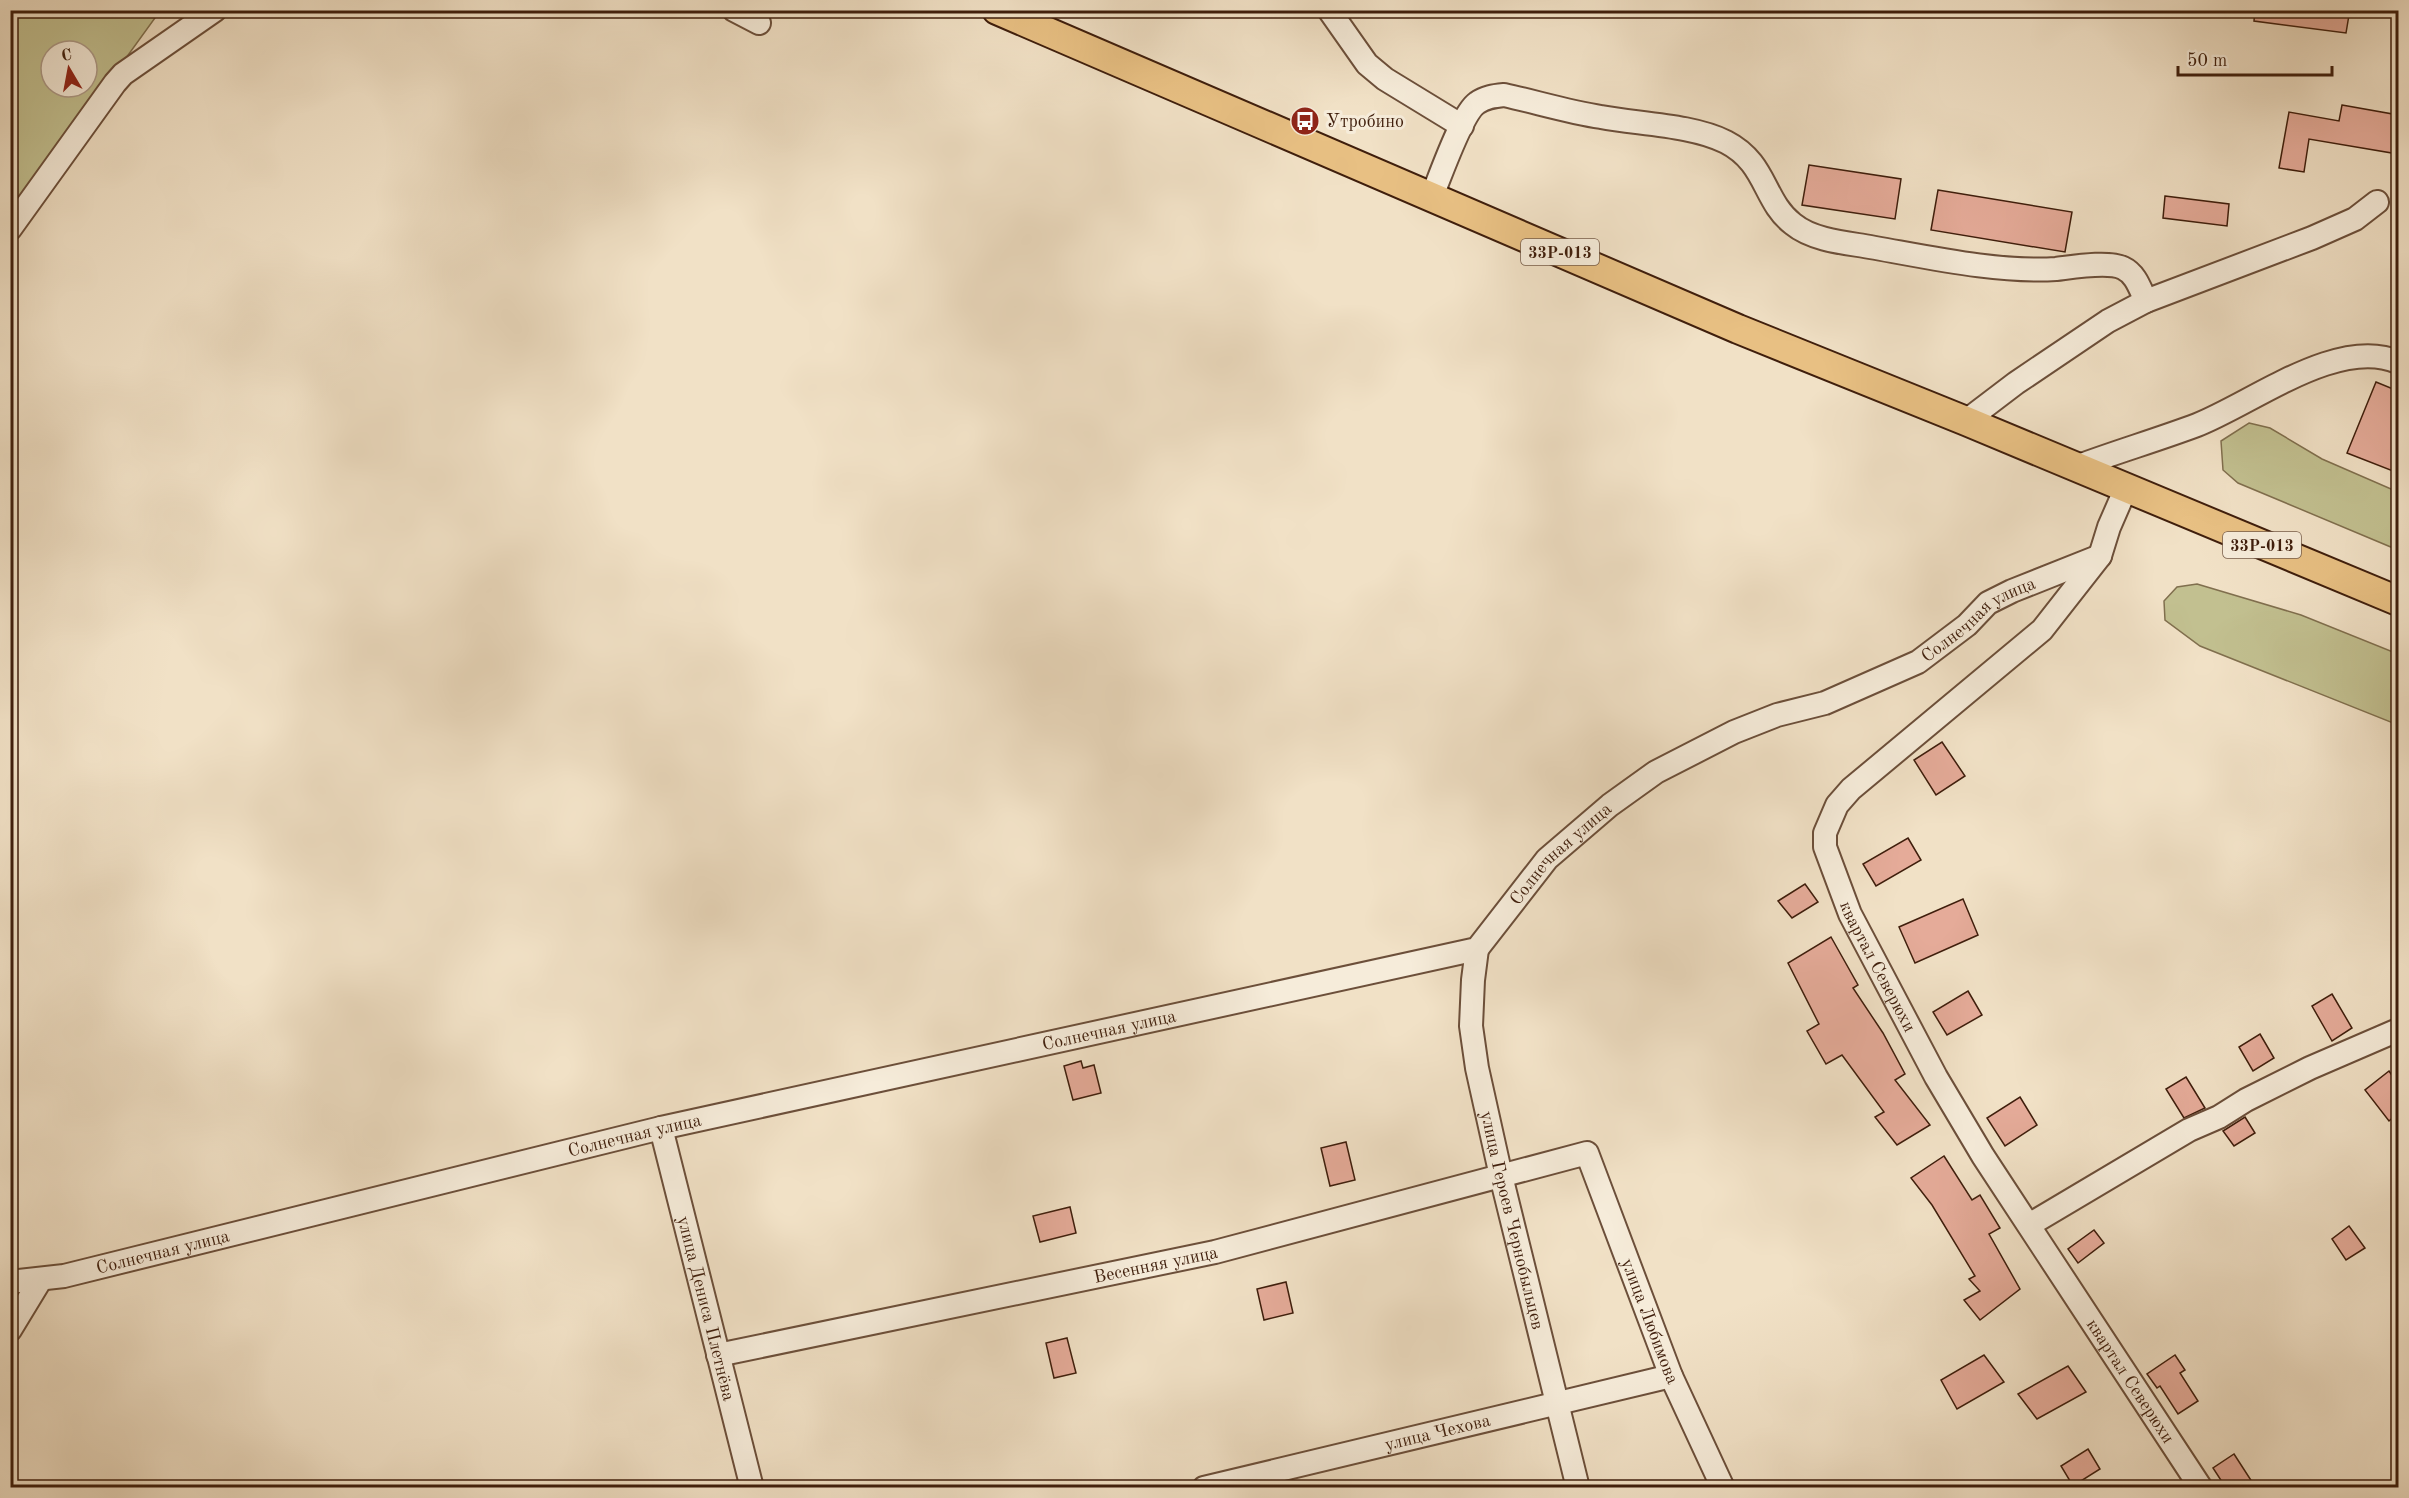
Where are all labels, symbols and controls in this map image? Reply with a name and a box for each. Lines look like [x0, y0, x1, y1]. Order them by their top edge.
north arrow [39, 39, 99, 99]
scale bar [2178, 39, 2332, 77]
text: С [60, 47, 73, 65]
text: 50 m [2187, 52, 2227, 70]
bus stop icon: Утробино [1289, 105, 1321, 137]
place label: Утробино [1326, 113, 1404, 131]
road number: 33Р-013 [1521, 239, 1599, 265]
road number: 33Р-013 [2223, 532, 2301, 558]
street label: Солнечная улица [1918, 575, 2038, 666]
street label: Солнечная улица [1507, 800, 1615, 909]
street label: квартал Северюхи [1836, 899, 1919, 1035]
street label: Солнечная улица [1041, 1007, 1178, 1054]
street label: улица Героев Чернобыльцев [1477, 1110, 1547, 1331]
street label: Солнечная улица [566, 1111, 703, 1161]
street label: улица Дениса Плетнёва [674, 1214, 738, 1403]
street label: Солнечная улица [94, 1227, 231, 1278]
street label: Весенняя улица [1092, 1244, 1220, 1287]
street label: улица Любимова [1618, 1256, 1681, 1387]
street label: квартал Северюхи [2083, 1316, 2177, 1447]
street label: улица Чехова [1383, 1412, 1492, 1454]

